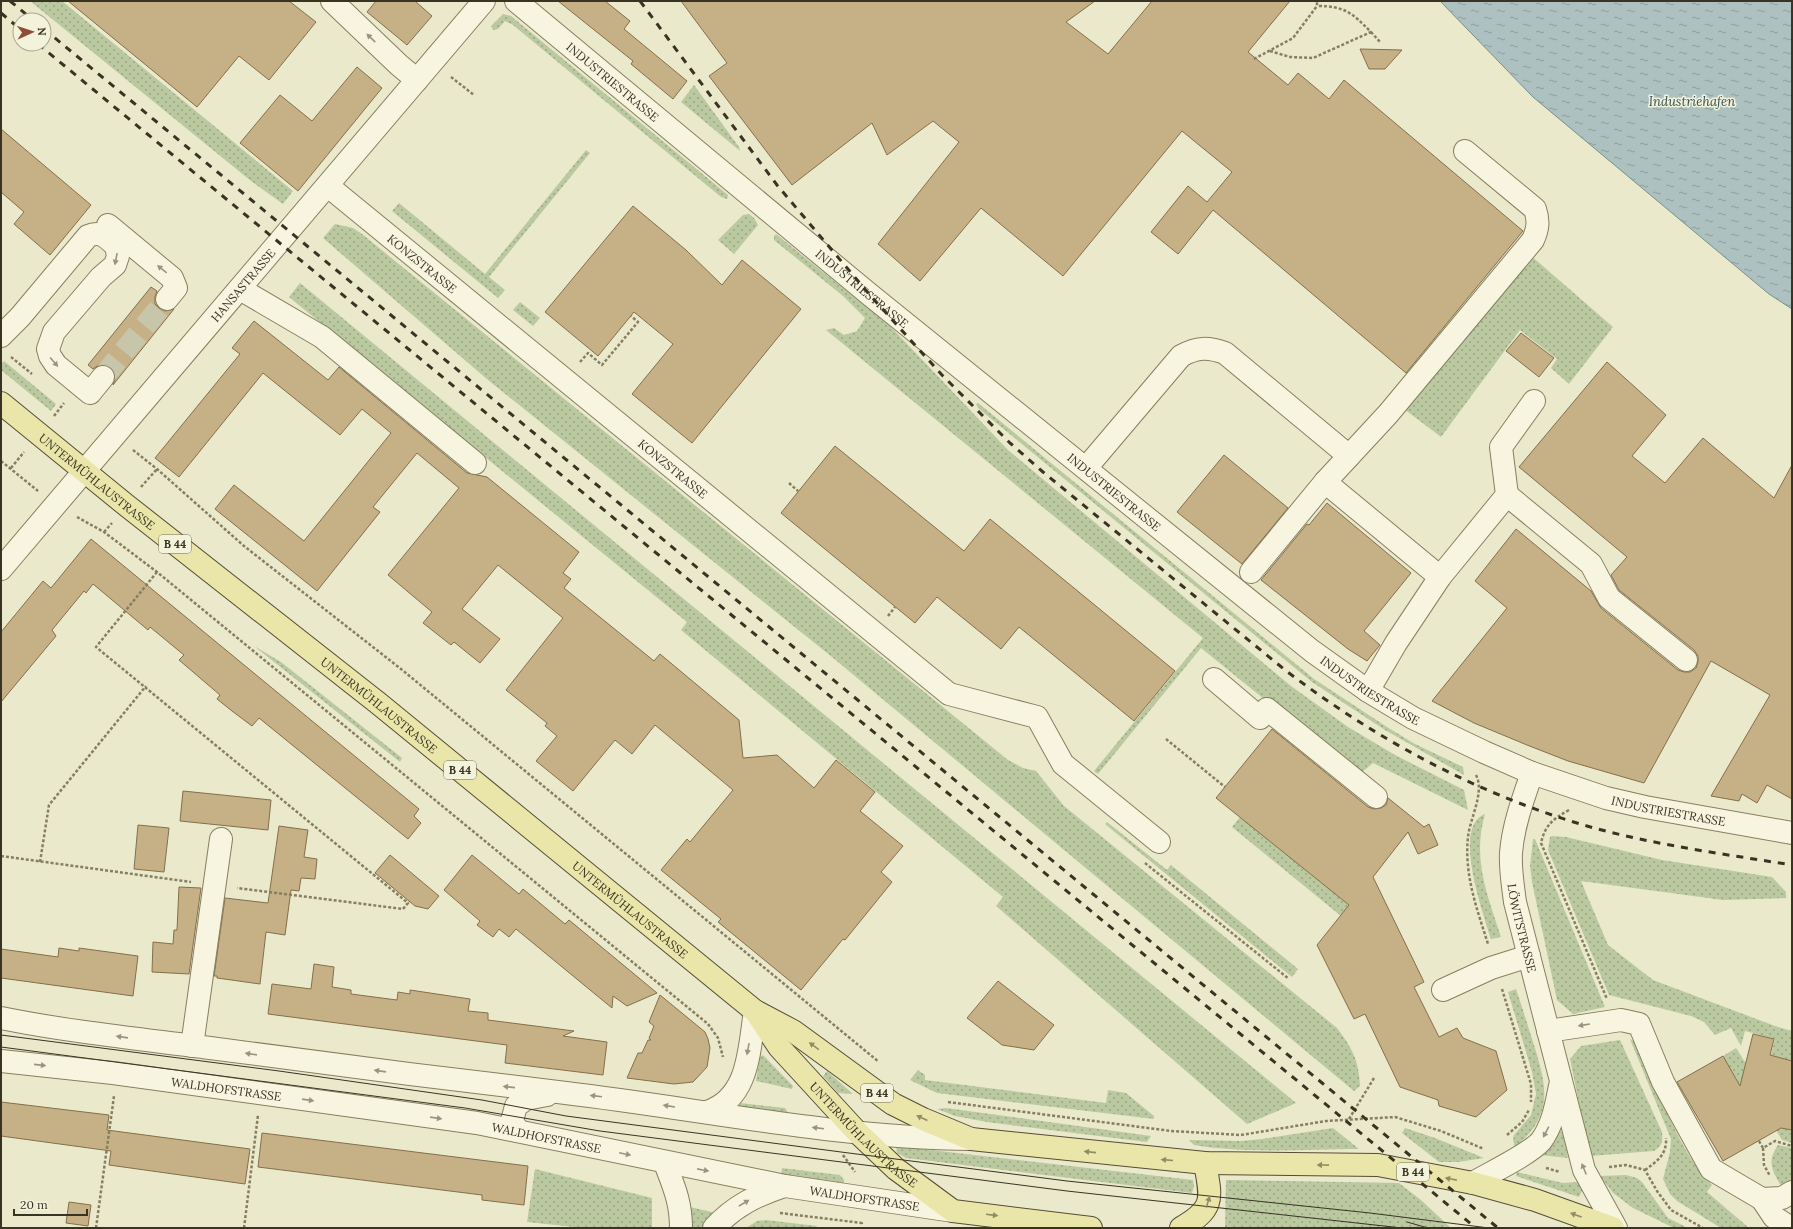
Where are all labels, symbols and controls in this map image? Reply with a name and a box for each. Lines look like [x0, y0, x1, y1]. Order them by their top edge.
north arrow [12, 12, 52, 52]
text: N [35, 27, 49, 37]
one-way arrow [366, 33, 376, 43]
street label: INDUSTRIESTRASSE [564, 39, 662, 124]
water label: Industriehafen [1649, 93, 1735, 110]
street label: KONZSTRASSE [385, 231, 460, 296]
street label: HANSASTRASSE [207, 245, 278, 325]
street label: INDUSTRIESTRASSE [813, 246, 912, 331]
one-way arrow [113, 252, 119, 265]
one-way arrow [157, 265, 168, 274]
one-way arrow [50, 357, 59, 367]
street label: UNTERMÜHLAUSTRASSE [36, 430, 158, 533]
street label: KONZSTRASSE [636, 436, 711, 501]
street label: INDUSTRIESTRASSE [1065, 450, 1164, 534]
road number: B 44 [159, 535, 191, 553]
street label: INDUSTRIESTRASSE [1318, 652, 1423, 728]
street label: UNTERMÜHLAUSTRASSE [318, 654, 441, 756]
road number: B 44 [444, 761, 476, 779]
street label: INDUSTRIESTRASSE [1610, 792, 1727, 829]
street label: UNTERMÜHLAUSTRASSE [570, 858, 692, 961]
street label: LÖWITSTRASSE [1505, 883, 1540, 974]
one-way arrow [1578, 1023, 1591, 1029]
one-way arrow [116, 1034, 128, 1040]
one-way arrow [809, 1042, 820, 1050]
one-way arrow [745, 1043, 751, 1055]
one-way arrow [245, 1051, 257, 1057]
one-way arrow [34, 1062, 46, 1068]
one-way arrow [374, 1068, 386, 1074]
street label: WALDHOFSTRASSE [170, 1074, 282, 1104]
street label: UNTERMÜHLAUSTRASSE [807, 1078, 921, 1190]
one-way arrow [503, 1083, 515, 1090]
road number: B 44 [861, 1084, 893, 1102]
one-way arrow [590, 1093, 602, 1099]
one-way arrow [301, 1097, 314, 1103]
one-way arrow [663, 1103, 675, 1109]
one-way arrow [430, 1115, 442, 1121]
one-way arrow [916, 1115, 928, 1121]
street label: WALDHOFSTRASSE [491, 1119, 602, 1156]
one-way arrow [812, 1124, 825, 1131]
one-way arrow [1542, 1126, 1549, 1137]
one-way arrow [1084, 1148, 1096, 1155]
one-way arrow [619, 1152, 631, 1158]
one-way arrow [1161, 1156, 1173, 1163]
one-way arrow [1316, 1162, 1329, 1168]
road number: B 44 [1397, 1163, 1429, 1181]
one-way arrow [1581, 1163, 1587, 1175]
one-way arrow [697, 1168, 709, 1174]
one-way arrow [1445, 1176, 1457, 1182]
street label: WALDHOFSTRASSE [809, 1182, 921, 1213]
scale bar [14, 1191, 87, 1217]
one-way arrow [1205, 1195, 1211, 1207]
text: 20 m [20, 1197, 48, 1212]
one-way arrow [738, 1200, 750, 1207]
one-way arrow [1570, 1211, 1582, 1217]
one-way arrow [986, 1212, 998, 1219]

